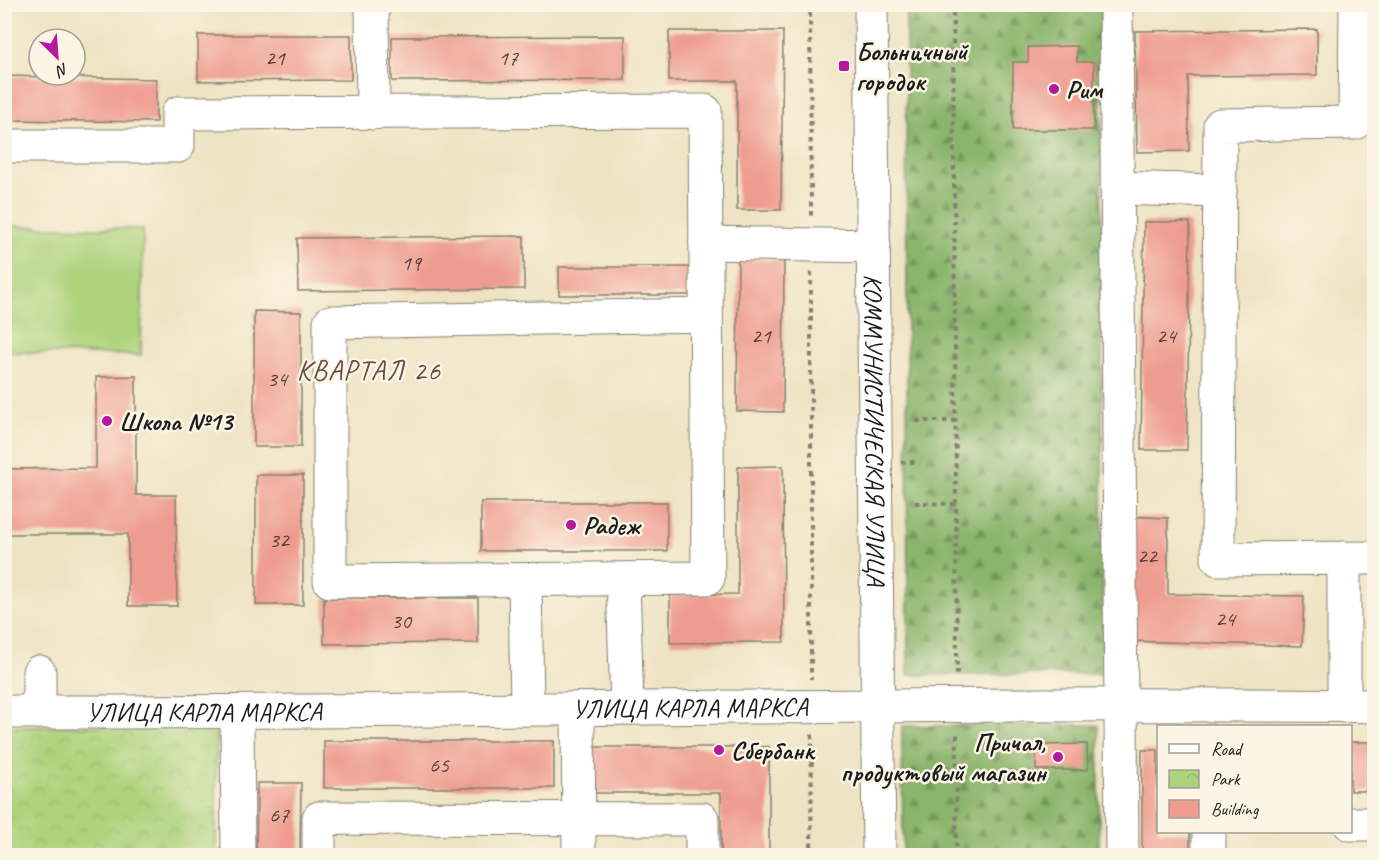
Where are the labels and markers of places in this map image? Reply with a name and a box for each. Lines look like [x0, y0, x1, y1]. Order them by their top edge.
place label: Больничный городок [856, 35, 969, 98]
marker: Больничный городок [837, 59, 851, 73]
place label: Рим [1066, 73, 1104, 106]
marker: Рим [1047, 82, 1061, 96]
place label: Школа №13 [119, 405, 234, 438]
marker: Школа №13 [100, 414, 114, 428]
place label: Радеж [583, 509, 642, 542]
marker: Радеж [564, 518, 578, 532]
place label: Причал, продуктовый магазин [840, 726, 1048, 789]
place label: Сбербанк [731, 734, 816, 767]
marker: Сбербанк [712, 743, 726, 757]
marker: Причал, продуктовый магазин [1051, 750, 1065, 764]

